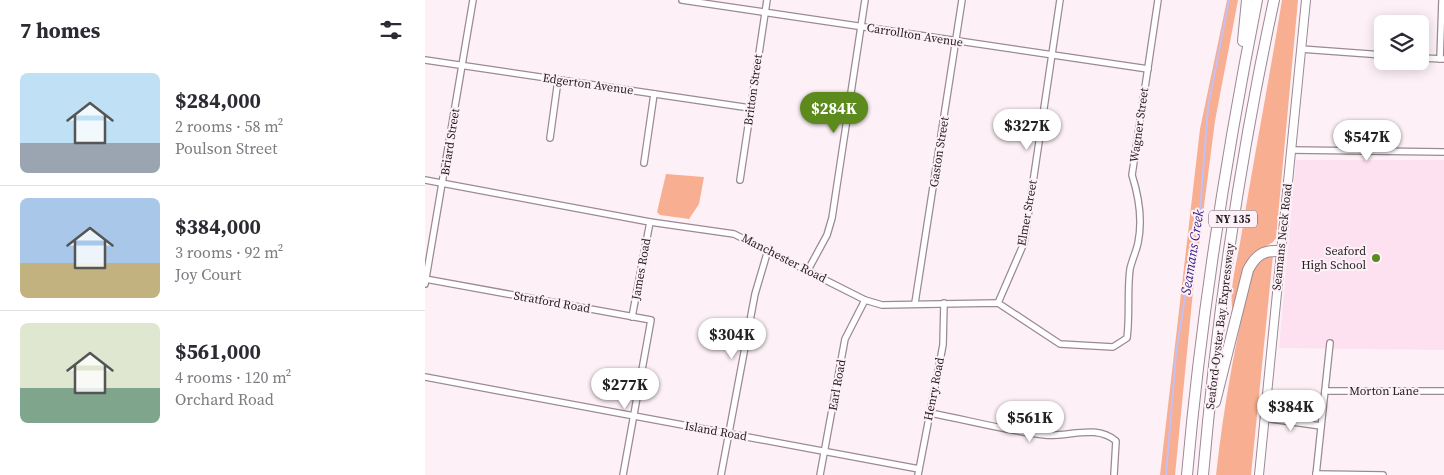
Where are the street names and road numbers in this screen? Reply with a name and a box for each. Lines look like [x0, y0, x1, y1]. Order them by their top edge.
street label: Carrollton Avenue [866, 19, 964, 51]
street label: Britton Street [740, 53, 766, 127]
street label: Edgerton Avenue [542, 70, 634, 98]
street label: Wagner Street [1126, 87, 1152, 163]
street label: Briard Street [437, 107, 463, 177]
street label: Gaston Street [926, 116, 952, 188]
street label: Elmer Street [1013, 179, 1041, 247]
street label: Seamans Neck Road [1268, 183, 1296, 291]
road number: NY 135 [1209, 210, 1257, 228]
street label: Manchester Road [739, 230, 829, 286]
street label: James Road [628, 237, 654, 302]
street label: Seaford-Oyster Bay Expressway [1202, 241, 1238, 410]
street label: Stratford Road [513, 287, 592, 317]
street label: Henry Road [920, 356, 948, 422]
street label: Earl Road [825, 358, 849, 412]
street label: Morton Lane [1349, 383, 1419, 399]
street label: Island Road [684, 418, 749, 444]

